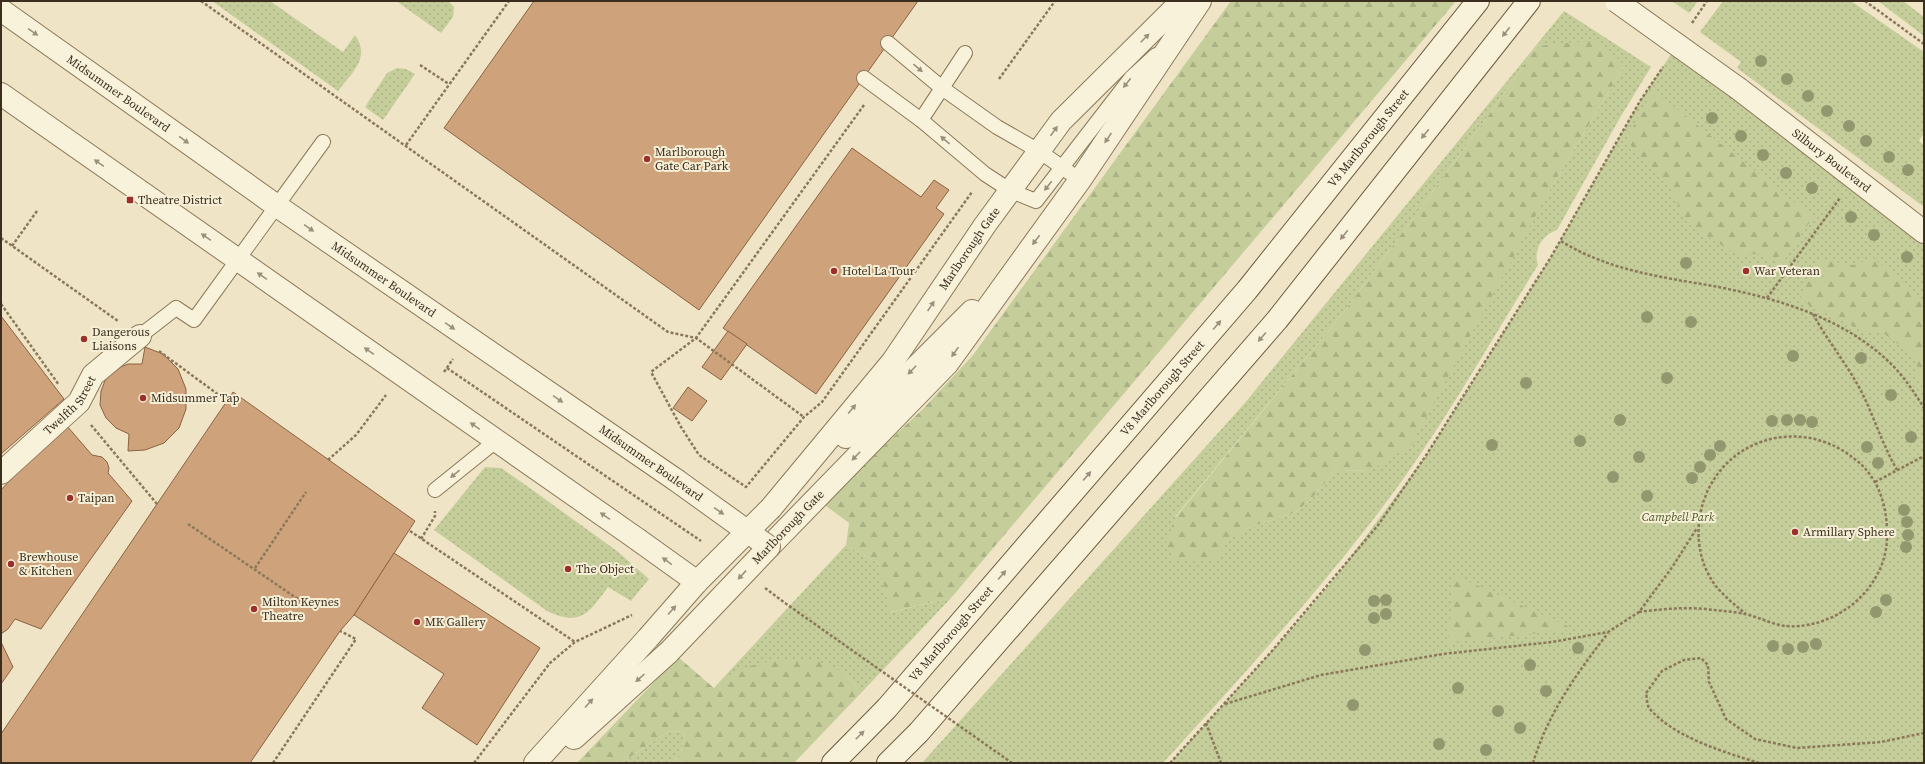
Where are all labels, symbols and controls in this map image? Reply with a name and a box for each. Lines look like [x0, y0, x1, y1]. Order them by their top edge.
one-way arrow [1501, 26, 1510, 37]
one-way arrow [28, 28, 38, 36]
one-way arrow [1140, 33, 1150, 43]
street label: Midsummer Boulevard [63, 51, 174, 136]
one-way arrow [913, 64, 924, 73]
one-way arrow [1123, 77, 1131, 88]
street label: V8 Marlborough Street [1324, 86, 1412, 191]
street label: Silbury Boulevard [1789, 125, 1874, 196]
one-way arrow [1050, 126, 1058, 136]
one-way arrow [1421, 128, 1429, 139]
one-way arrow [1104, 133, 1112, 143]
one-way arrow [940, 135, 950, 145]
one-way arrow [179, 136, 190, 144]
place label: Marlborough Gate Car Park [655, 144, 729, 174]
marker: Marlborough Gate Car Park [642, 154, 652, 164]
one-way arrow [94, 159, 104, 167]
one-way arrow [1043, 180, 1052, 191]
place label: Theatre District [138, 192, 222, 208]
marker: Theatre District [125, 195, 135, 205]
street label: Marlborough Gate [935, 204, 1004, 293]
one-way arrow [303, 224, 314, 232]
one-way arrow [1340, 230, 1348, 241]
one-way arrow [201, 233, 211, 241]
one-way arrow [1031, 235, 1040, 246]
street label: Midsummer Boulevard [328, 238, 439, 321]
place label: Hotel La Tour [842, 263, 915, 279]
place label: War Veteran [1754, 263, 1820, 279]
marker: Hotel La Tour [829, 266, 839, 276]
marker: War Veteran [1741, 266, 1751, 276]
one-way arrow [257, 272, 268, 280]
one-way arrow [927, 300, 934, 312]
one-way arrow [1212, 319, 1221, 330]
one-way arrow [444, 323, 456, 330]
place label: Dangerous Liaisons [92, 324, 150, 354]
one-way arrow [1258, 331, 1267, 342]
marker: Dangerous Liaisons [79, 334, 89, 344]
street label: V8 Marlborough Street [1117, 337, 1208, 439]
one-way arrow [364, 347, 374, 355]
one-way arrow [951, 347, 959, 357]
one-way arrow [907, 365, 917, 375]
street label: Twelfth Street [40, 373, 99, 439]
place label: Midsummer Tap [151, 390, 239, 406]
marker: Midsummer Tap [138, 393, 148, 403]
one-way arrow [552, 395, 563, 403]
one-way arrow [848, 404, 857, 415]
street label: Midsummer Boulevard [596, 421, 706, 505]
one-way arrow [470, 422, 481, 430]
one-way arrow [851, 451, 861, 461]
one-way arrow [450, 469, 461, 478]
one-way arrow [1082, 471, 1091, 482]
street label: Marlborough Gate [748, 486, 828, 568]
place label: Taipan [78, 490, 115, 506]
marker: Taipan [65, 493, 75, 503]
one-way arrow [714, 507, 724, 515]
park label: Campbell Park [1642, 509, 1715, 525]
one-way arrow [599, 512, 610, 520]
place label: Armillary Sphere [1803, 524, 1895, 540]
marker: Armillary Sphere [1790, 527, 1800, 537]
place label: Brewhouse & Kitchen [19, 549, 78, 579]
one-way arrow [662, 557, 672, 565]
marker: Brewhouse & Kitchen [6, 559, 16, 569]
place label: The Object [576, 561, 634, 577]
marker: The Object [563, 564, 573, 574]
one-way arrow [997, 569, 1006, 580]
one-way arrow [737, 570, 747, 580]
street label: V8 Marlborough Street [905, 583, 997, 685]
place label: Milton Keynes Theatre [262, 594, 339, 624]
marker: Milton Keynes Theatre [249, 604, 259, 614]
one-way arrow [668, 605, 677, 615]
place label: MK Gallery [425, 614, 486, 630]
marker: MK Gallery [412, 617, 422, 627]
one-way arrow [635, 673, 645, 683]
one-way arrow [585, 698, 594, 708]
one-way arrow [855, 730, 865, 740]

